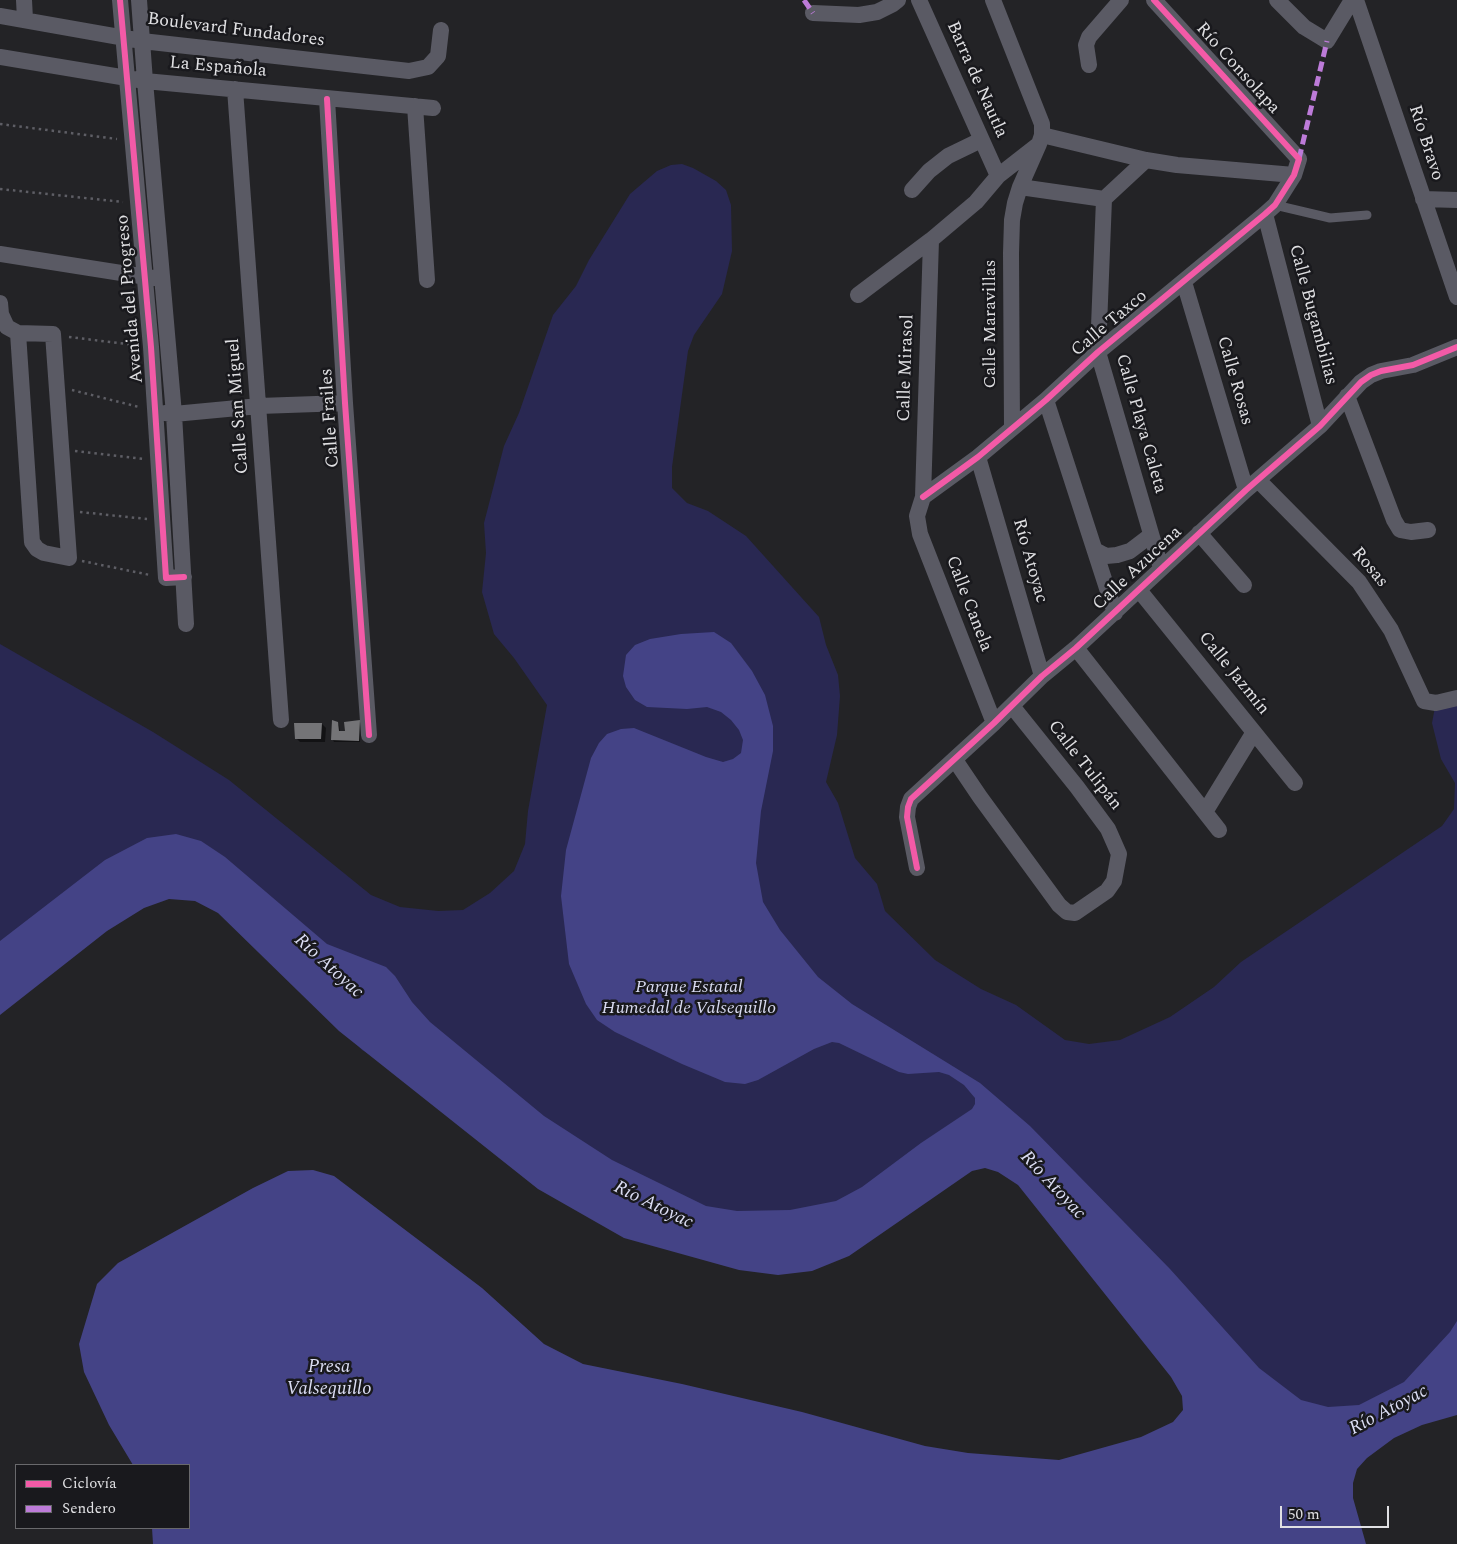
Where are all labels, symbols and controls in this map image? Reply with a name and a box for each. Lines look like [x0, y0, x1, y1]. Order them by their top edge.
street label: Boulevard Fundadores [146, 9, 326, 53]
street label: Barra de Nautla [941, 18, 1011, 142]
street label: Río Consolapa [1190, 19, 1284, 119]
street label: La Española [168, 53, 268, 83]
street label: Río Bravo [1403, 103, 1447, 183]
street label: Avenida del Progreso [113, 214, 149, 384]
street label: Calle Bugambilias [1283, 242, 1341, 388]
street label: Calle Maravillas [980, 259, 1002, 389]
street label: Calle Taxco [1068, 286, 1152, 362]
street label: Calle Mirasol [894, 314, 920, 422]
street label: Calle Rosas [1211, 334, 1257, 428]
street label: Calle San Miguel [223, 337, 255, 475]
street label: Calle Playa Caleta [1110, 352, 1170, 496]
street label: Calle Frailes [317, 368, 345, 468]
street label: Río Atoyac [1007, 516, 1051, 606]
street label: Calle Azucena [1089, 522, 1187, 616]
street label: Rosas [1346, 543, 1392, 593]
street label: Calle Canela [940, 553, 996, 655]
street label: Calle Jazmín [1193, 628, 1273, 720]
street label: Calle Tulipán [1042, 717, 1126, 815]
water label: Río Atoyac [289, 930, 367, 1004]
park label: Parque Estatal Humedal de Valsequillo [602, 977, 776, 1020]
water label: Río Atoyac [1014, 1147, 1090, 1225]
water label: Río Atoyac [610, 1177, 696, 1235]
water label: Presa Valsequillo [286, 1357, 372, 1401]
water label: Río Atoyac [1346, 1381, 1432, 1441]
legend [15, 1464, 190, 1529]
text: Ciclovía [62, 1472, 117, 1495]
scale bar [1282, 1496, 1391, 1528]
text: Sendero [62, 1497, 116, 1520]
text: 50 m [1288, 1503, 1320, 1526]

